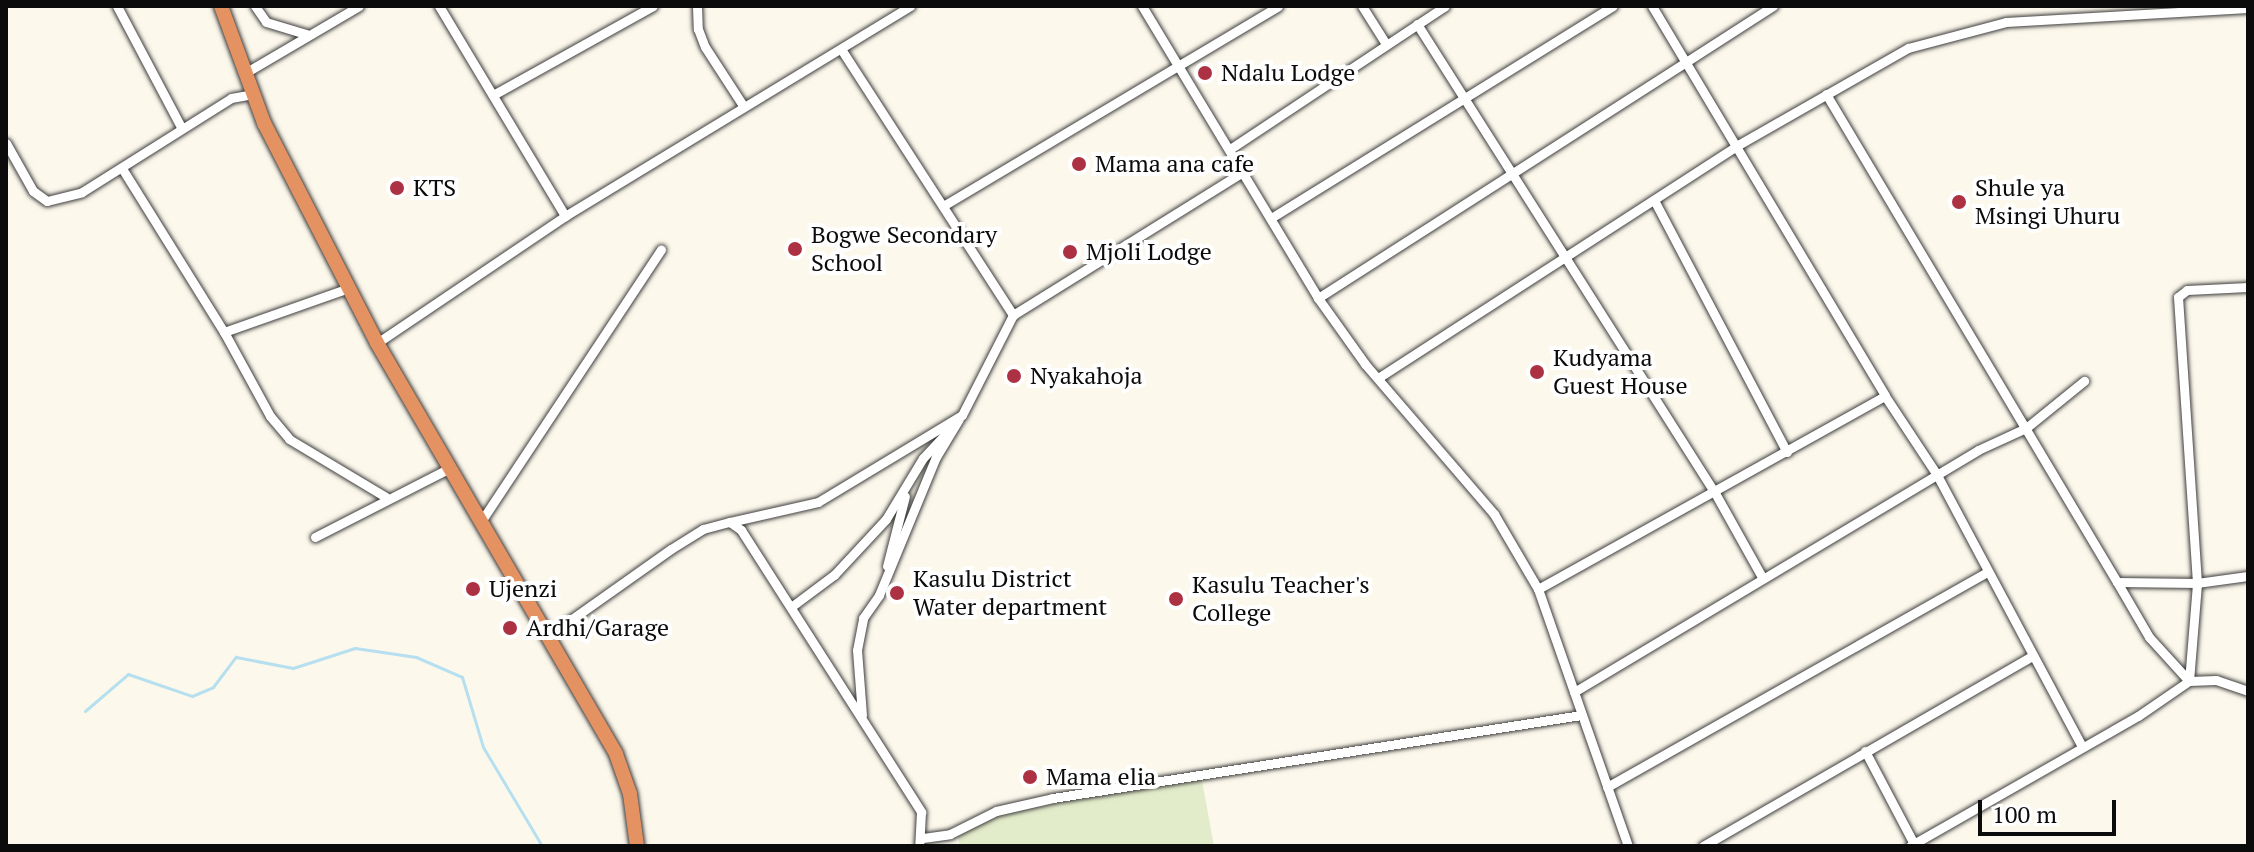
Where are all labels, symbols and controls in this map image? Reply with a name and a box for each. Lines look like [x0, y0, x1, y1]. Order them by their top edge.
place label: Ndalu Lodge [1221, 59, 1355, 87]
marker: Ndalu Lodge [1196, 64, 1214, 82]
place label: Mama ana cafe [1095, 150, 1254, 178]
marker: Mama ana cafe [1070, 155, 1088, 173]
place label: KTS [413, 174, 456, 202]
place label: Shule ya Msingi Uhuru [1975, 174, 2120, 230]
marker: KTS [388, 179, 406, 197]
marker: Shule ya Msingi Uhuru [1950, 193, 1968, 211]
place label: Bogwe Secondary School [811, 221, 997, 277]
place label: Mjoli Lodge [1086, 238, 1212, 266]
marker: Bogwe Secondary School [786, 240, 804, 258]
marker: Mjoli Lodge [1061, 243, 1079, 261]
place label: Kudyama Guest House [1553, 344, 1687, 400]
place label: Nyakahoja [1030, 362, 1143, 390]
marker: Kudyama Guest House [1528, 363, 1546, 381]
marker: Nyakahoja [1005, 367, 1023, 385]
place label: Kasulu District Water department [913, 565, 1107, 621]
place label: Kasulu Teacher's College [1192, 571, 1370, 627]
place label: Ujenzi [489, 575, 557, 603]
marker: Ujenzi [464, 580, 482, 598]
marker: Kasulu District Water department [888, 584, 906, 602]
marker: Kasulu Teacher's College [1167, 590, 1185, 608]
place label: Ardhi/Garage [526, 614, 669, 642]
marker: Ardhi/Garage [501, 619, 519, 637]
place label: Mama elia [1046, 763, 1156, 791]
marker: Mama elia [1021, 768, 1039, 786]
scale bar [1982, 784, 2120, 834]
text: 100 m [1992, 798, 2057, 830]

